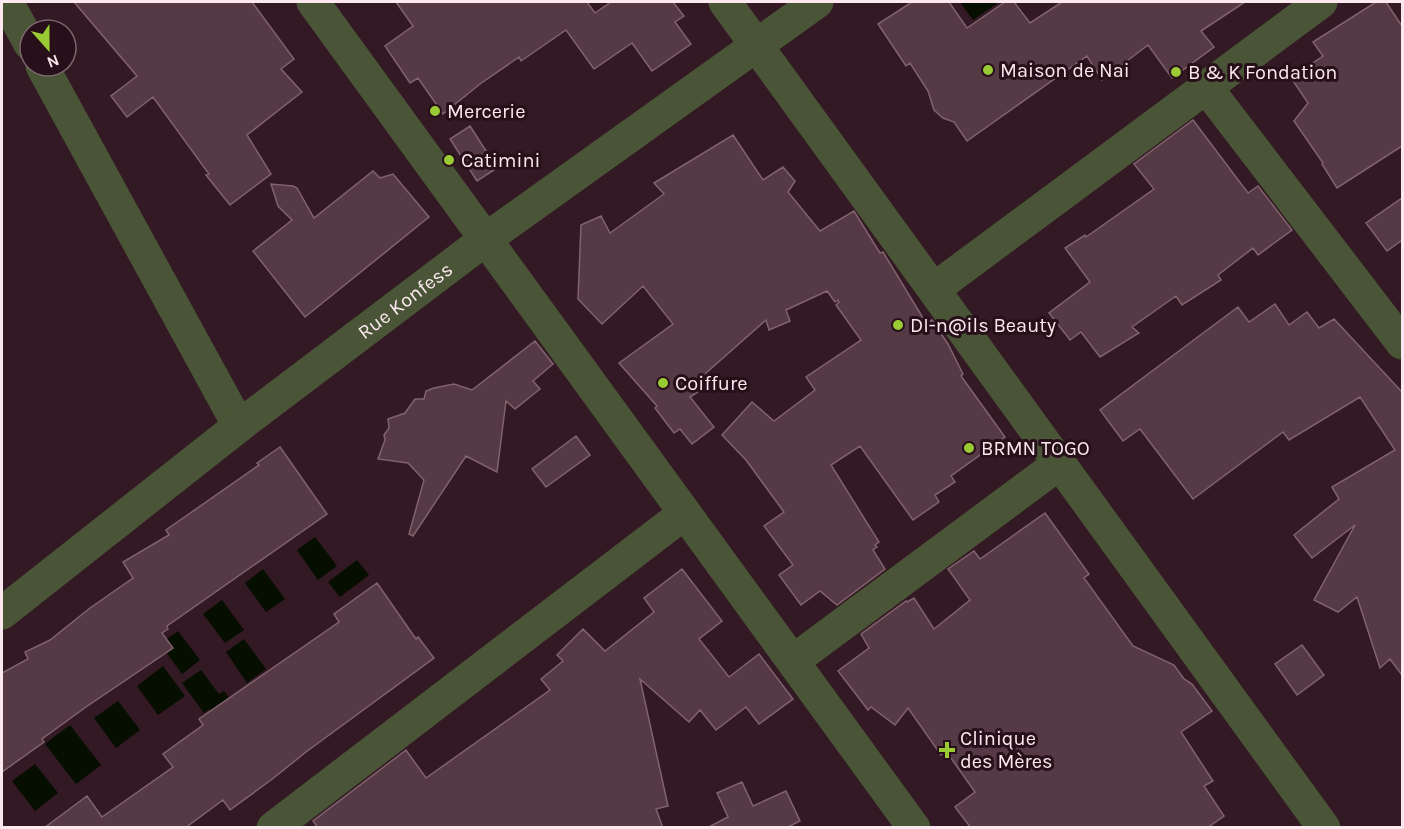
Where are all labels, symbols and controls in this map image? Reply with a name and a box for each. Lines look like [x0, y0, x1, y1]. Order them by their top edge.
north arrow [18, 18, 78, 78]
text: N [44, 51, 62, 72]
place label: Maison de Nai [1000, 59, 1130, 82]
place label: B & K Fondation [1188, 61, 1337, 84]
marker: Maison de Nai [981, 63, 995, 77]
marker: B & K Fondation [1169, 65, 1183, 79]
place label: Mercerie [447, 100, 526, 123]
marker: Mercerie [428, 104, 442, 118]
place label: Catimini [461, 149, 540, 172]
marker: Catimini [442, 153, 456, 167]
street label: Rue Konfess [353, 258, 457, 344]
place label: DI-n@ils Beauty [910, 314, 1056, 337]
marker: DI-n@ils Beauty [891, 318, 905, 332]
place label: Coiffure [675, 372, 747, 395]
marker: Coiffure [656, 376, 670, 390]
place label: BRMN TOGO [981, 437, 1090, 460]
marker: BRMN TOGO [962, 441, 976, 455]
place label: Clinique des Mères [960, 727, 1053, 773]
marker: Clinique des Mères [938, 741, 956, 759]

